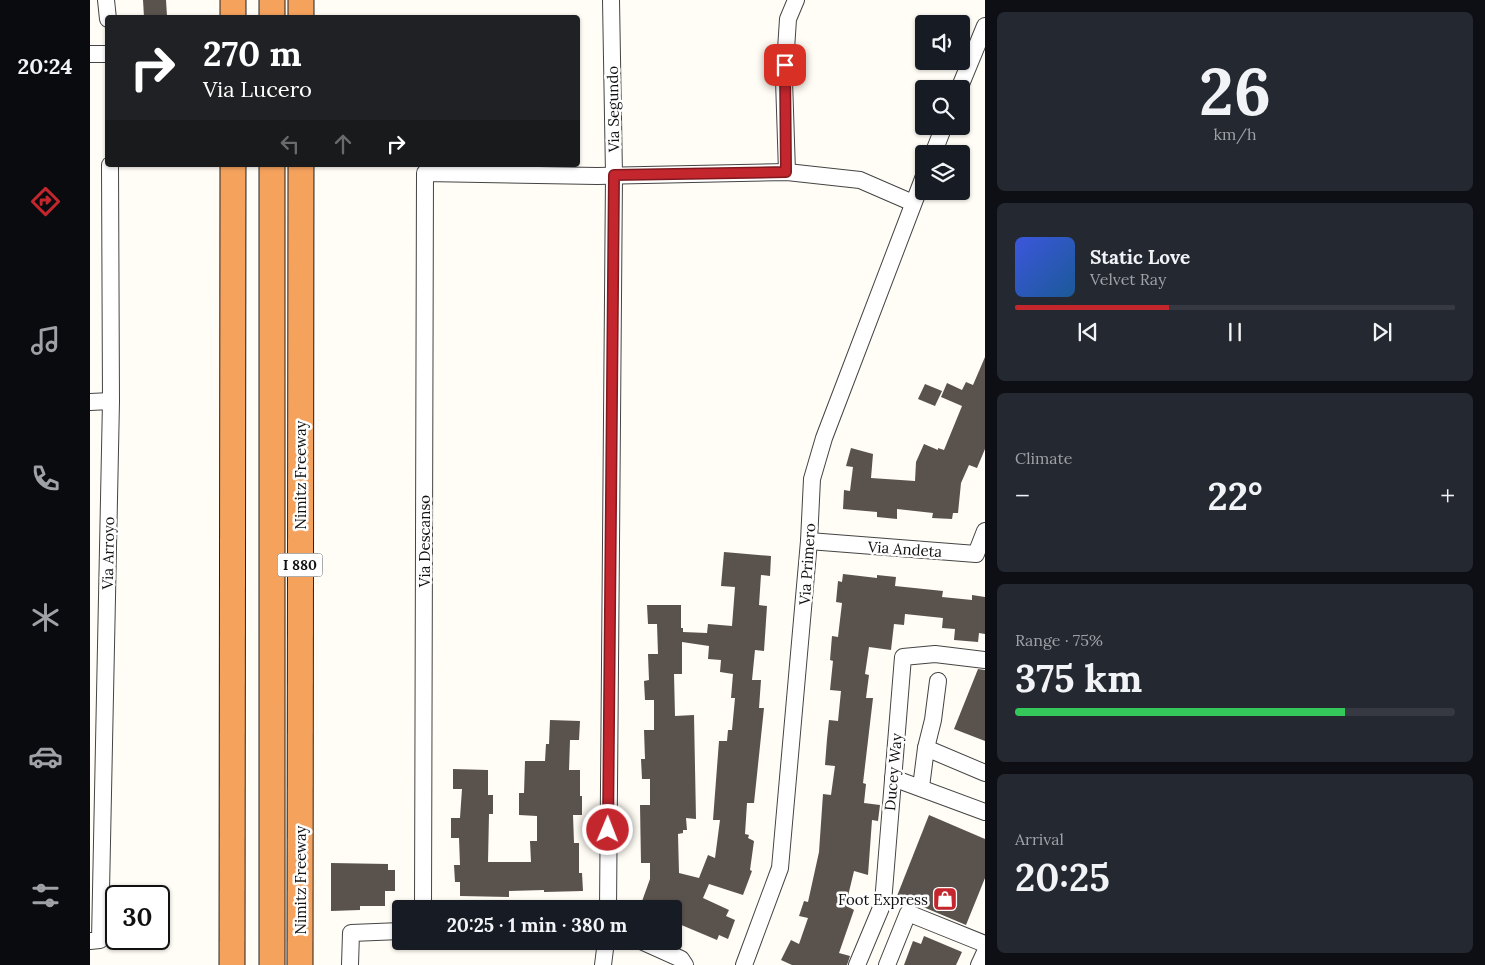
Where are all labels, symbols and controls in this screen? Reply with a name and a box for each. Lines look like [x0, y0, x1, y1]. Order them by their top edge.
map controls [915, 15, 970, 200]
button: sound [915, 15, 970, 70]
text: 270 m [203, 31, 302, 76]
icon: right [120, 35, 185, 100]
pin [764, 44, 806, 86]
text: 26 [1199, 50, 1271, 133]
icon: arrive [771, 51, 799, 79]
text: 20:24 [18, 52, 72, 80]
street label: Via Segundo [603, 66, 623, 153]
text: Via Lucero [203, 75, 312, 103]
button: search [915, 80, 970, 135]
text: km/h [1213, 124, 1257, 144]
icon: left [276, 130, 304, 158]
icon: ahead [329, 130, 357, 158]
icon: right [382, 130, 410, 158]
button: layers [915, 145, 970, 200]
icon: directions [28, 184, 63, 219]
text: Static Love [1090, 245, 1190, 269]
text: Velvet Ray [1090, 269, 1166, 289]
icon: previous [1074, 318, 1102, 346]
icon: pause [1221, 318, 1249, 346]
icon: next [1368, 318, 1396, 346]
icon: music [28, 323, 63, 358]
street label: Nimitz Freeway [291, 420, 310, 529]
text: Climate [1015, 448, 1072, 468]
icon: phone [28, 461, 63, 496]
text: 22° [1207, 472, 1263, 520]
text: − [1015, 478, 1030, 514]
text: + [1440, 478, 1455, 514]
street label: Via Descanso [415, 495, 434, 588]
street label: Via Arroyo [98, 516, 118, 591]
street label: Via Primero [795, 522, 819, 607]
street label: Via Andeta [866, 537, 943, 561]
road number: I 880 [278, 554, 322, 576]
icon: climate [28, 600, 63, 635]
text: Range · 75% [1015, 630, 1103, 650]
text: 375 km [1015, 654, 1142, 702]
street label: Ducey Way [880, 732, 906, 812]
icon: car [28, 739, 63, 774]
position arrow [581, 803, 633, 855]
street label: Nimitz Freeway [291, 825, 310, 934]
text: Arrival [1015, 829, 1064, 849]
text: 20:25 [1015, 853, 1110, 901]
icon: filters [28, 878, 63, 913]
speed limit sign: 30 [105, 885, 170, 950]
shop icon: Foot Express [932, 886, 958, 912]
place label: Foot Express [838, 890, 928, 909]
text: 20:25 · 1 min · 380 m [447, 913, 627, 937]

